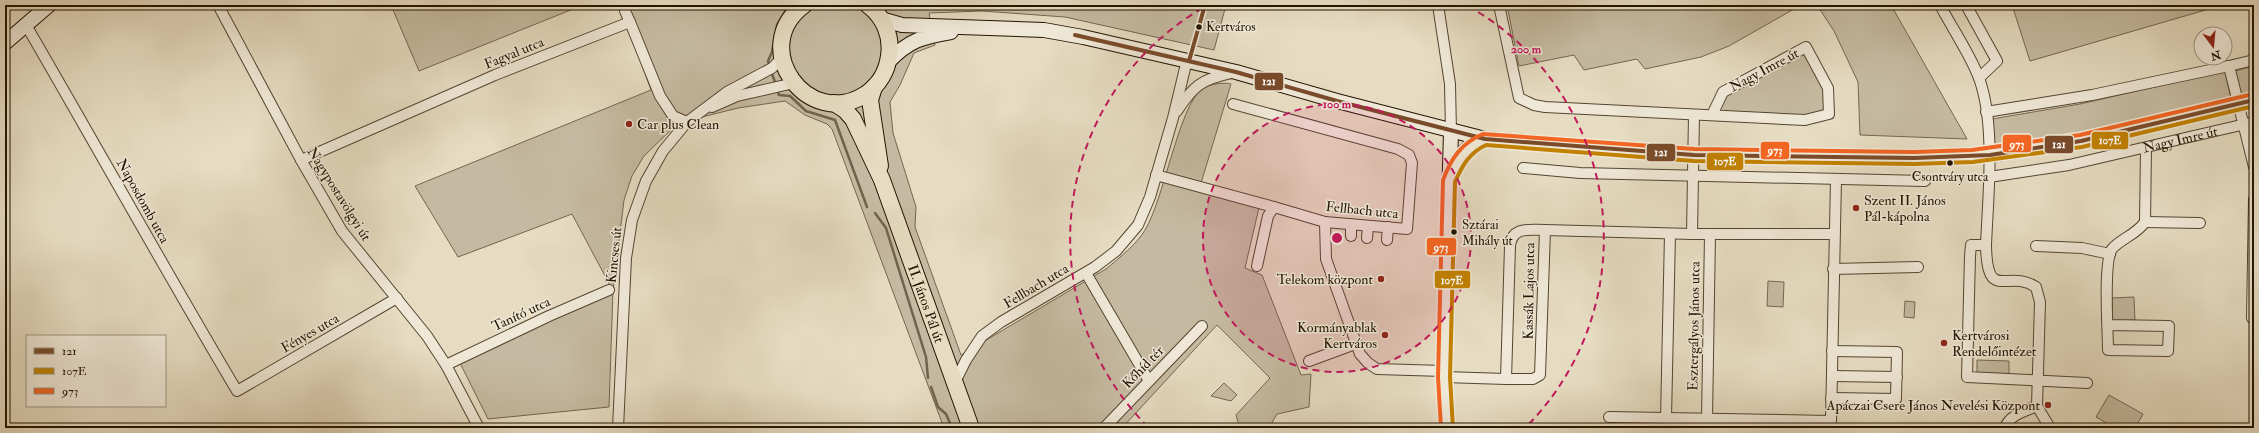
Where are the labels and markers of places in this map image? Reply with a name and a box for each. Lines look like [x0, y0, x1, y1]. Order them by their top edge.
place label: Kertváros [1206, 19, 1256, 35]
marker: Kertváros [1194, 22, 1204, 32]
place label: Car plus Clean [637, 116, 719, 134]
marker: Car plus Clean [624, 119, 634, 129]
marker: Csontváry utca [1945, 158, 1955, 168]
place label: Csontváry utca [1912, 169, 1989, 186]
place label: Szent II. János Pál-kápolna [1864, 192, 1946, 226]
marker: Szent II. János Pál-kápolna [1851, 203, 1861, 213]
place label: Sztárai Mihály út [1462, 217, 1513, 250]
marker: Sztárai Mihály út [1449, 227, 1459, 237]
centre of rings [1330, 231, 1344, 245]
place label: Telekom központ [1277, 271, 1373, 289]
marker: Telekom központ [1376, 274, 1386, 284]
place label: Kormányablak Kertváros [1297, 319, 1377, 352]
place label: Kertvárosi Rendelőintézet [1952, 327, 2037, 360]
marker: Kormányablak Kertváros [1380, 330, 1390, 340]
marker: Kertvárosi Rendelőintézet [1939, 338, 1949, 348]
place label: Apáczai Csere János Nevelési Központ [1826, 397, 2040, 415]
marker: Apáczai Csere János Nevelési Központ [2043, 400, 2053, 410]

